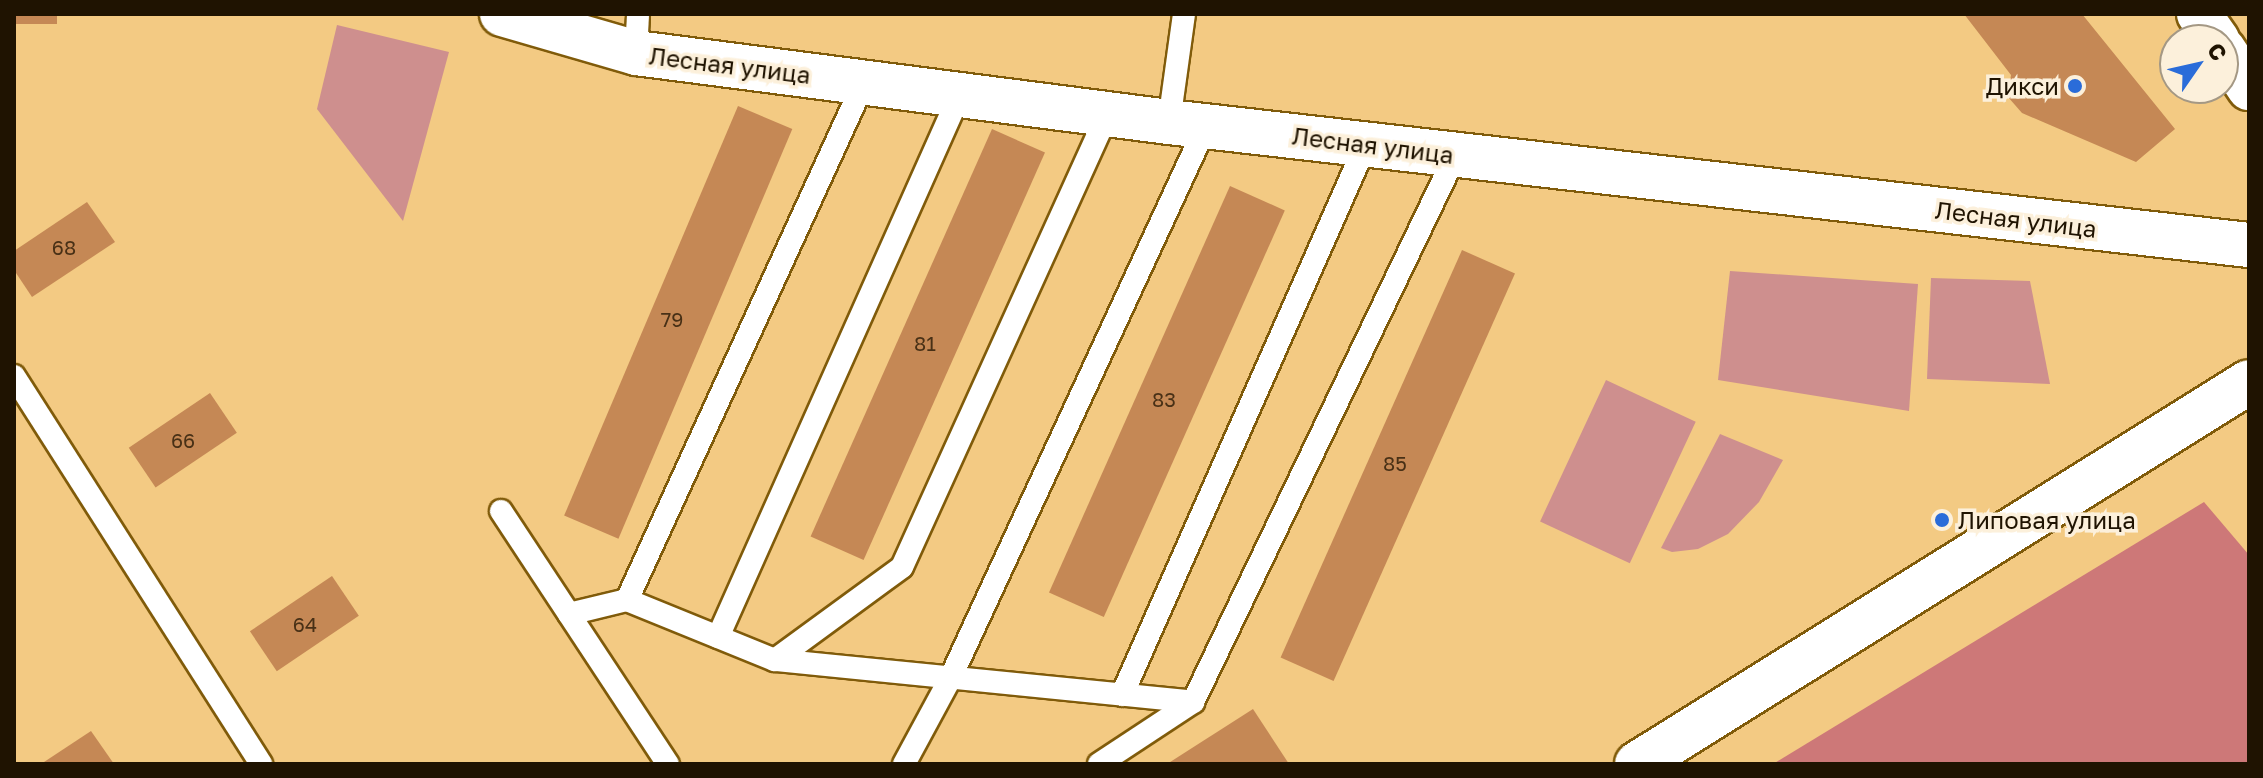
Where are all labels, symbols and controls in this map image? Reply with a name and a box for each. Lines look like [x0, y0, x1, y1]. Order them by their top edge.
north arrow [2159, 24, 2239, 104]
text: С [2202, 37, 2233, 65]
street label: Лесная улица [648, 41, 812, 89]
place label: Дикси [1986, 72, 2059, 100]
marker: Дикси [2066, 77, 2084, 95]
street label: Лесная улица [1291, 121, 1455, 169]
street label: Лесная улица [1934, 195, 2098, 243]
house number: 68 [52, 235, 76, 259]
house number: 79 [661, 307, 683, 331]
house number: 81 [914, 331, 936, 355]
house number: 83 [1152, 387, 1176, 411]
house number: 66 [171, 428, 195, 452]
house number: 85 [1383, 451, 1407, 475]
place label: Липовая улица [1958, 506, 2136, 534]
marker: Липовая улица [1933, 511, 1951, 529]
house number: 64 [293, 612, 317, 636]

